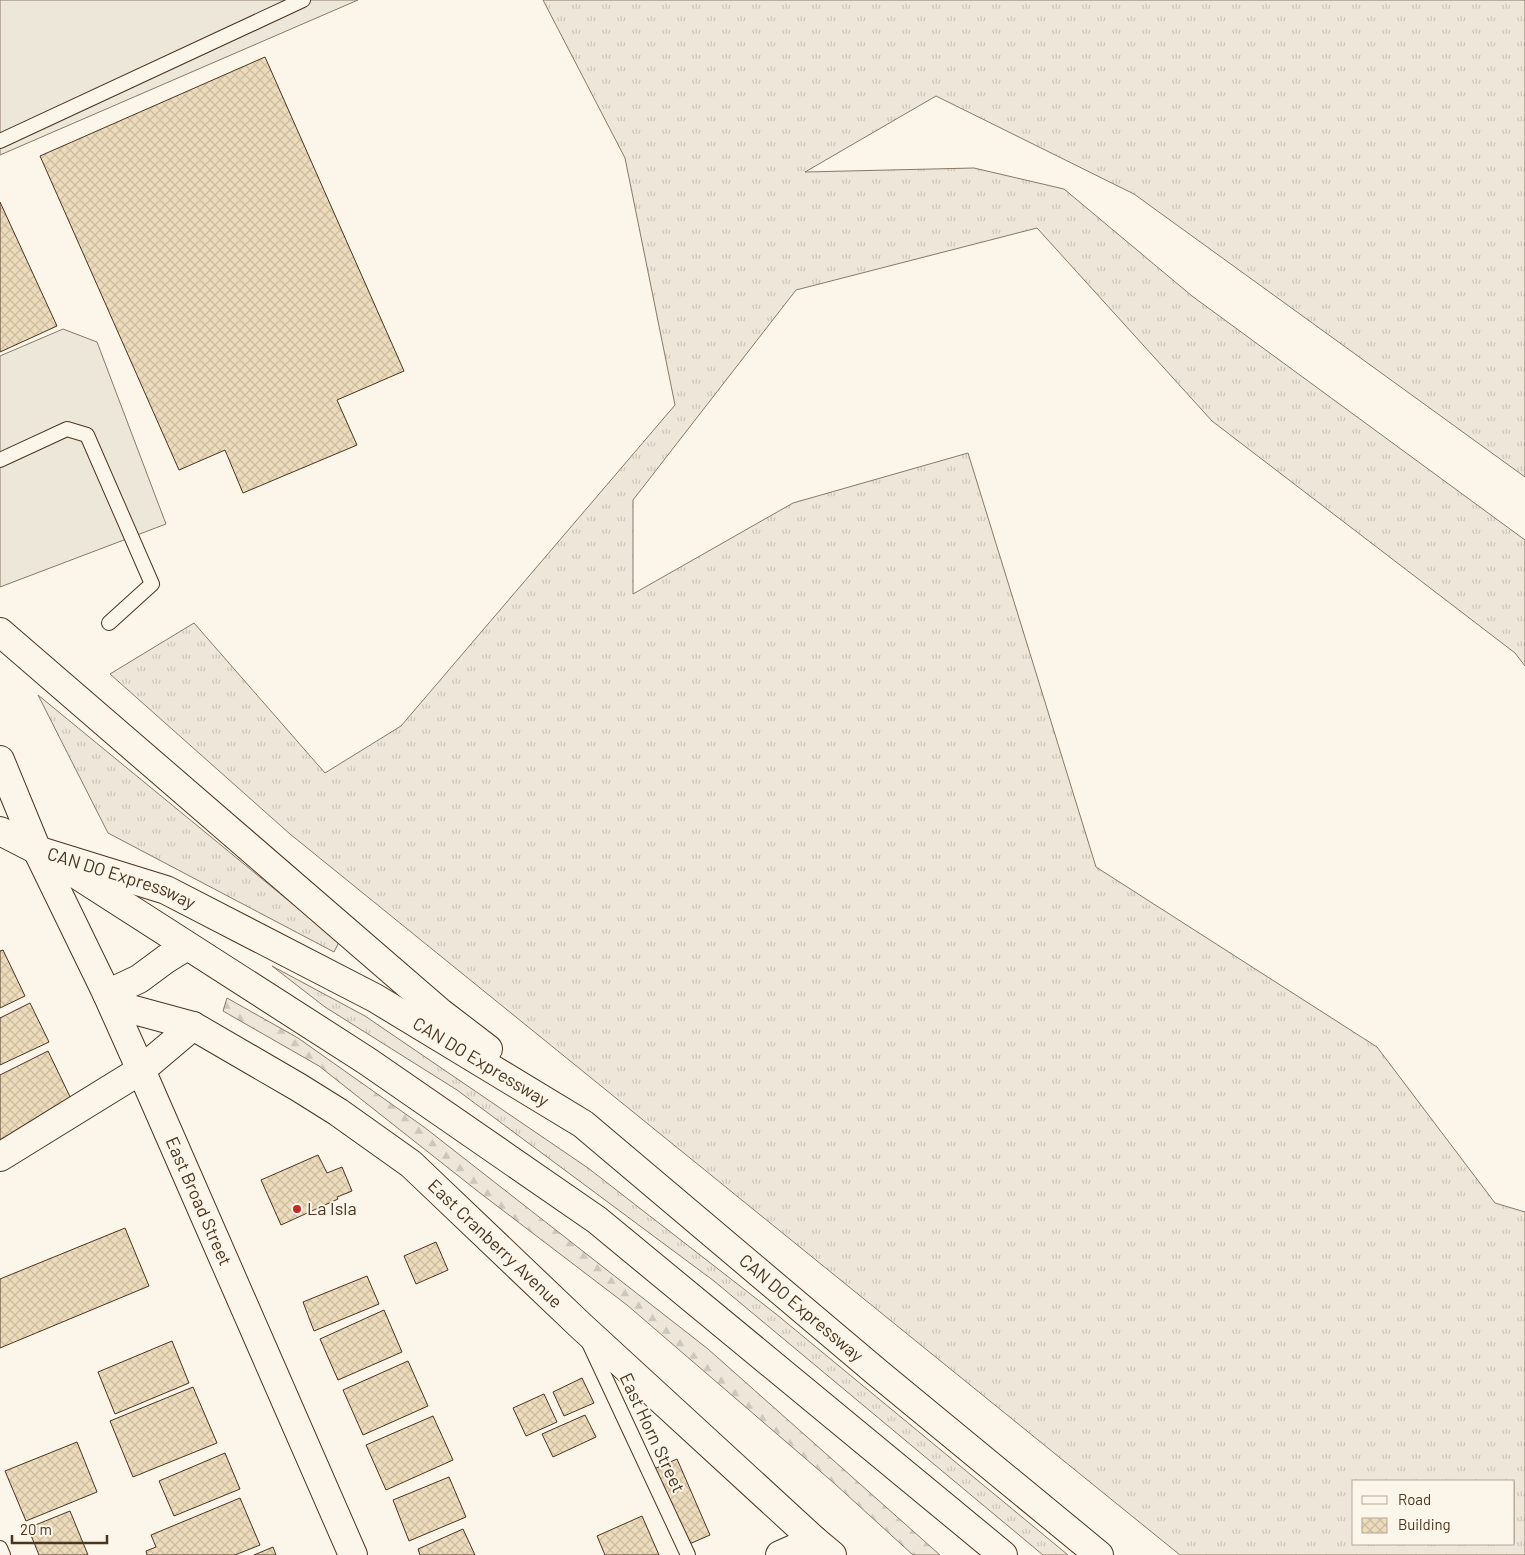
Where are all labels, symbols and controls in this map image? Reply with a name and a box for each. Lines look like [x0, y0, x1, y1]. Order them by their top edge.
street label: CAN DO Expressway [45, 842, 200, 913]
street label: CAN DO Expressway [409, 1012, 554, 1111]
street label: East Broad Street [162, 1133, 237, 1269]
street label: East Cranberry Avenue [424, 1174, 567, 1312]
place label: La Isla [307, 1197, 357, 1219]
marker: La Isla [291, 1203, 303, 1215]
street label: CAN DO Expressway [735, 1249, 868, 1366]
street label: East Horn Street [616, 1369, 690, 1496]
legend [1352, 1480, 1515, 1545]
text: Road [1398, 1490, 1431, 1508]
scale bar [12, 1512, 108, 1544]
text: Building [1398, 1515, 1451, 1533]
text: 20 m [20, 1520, 52, 1538]

